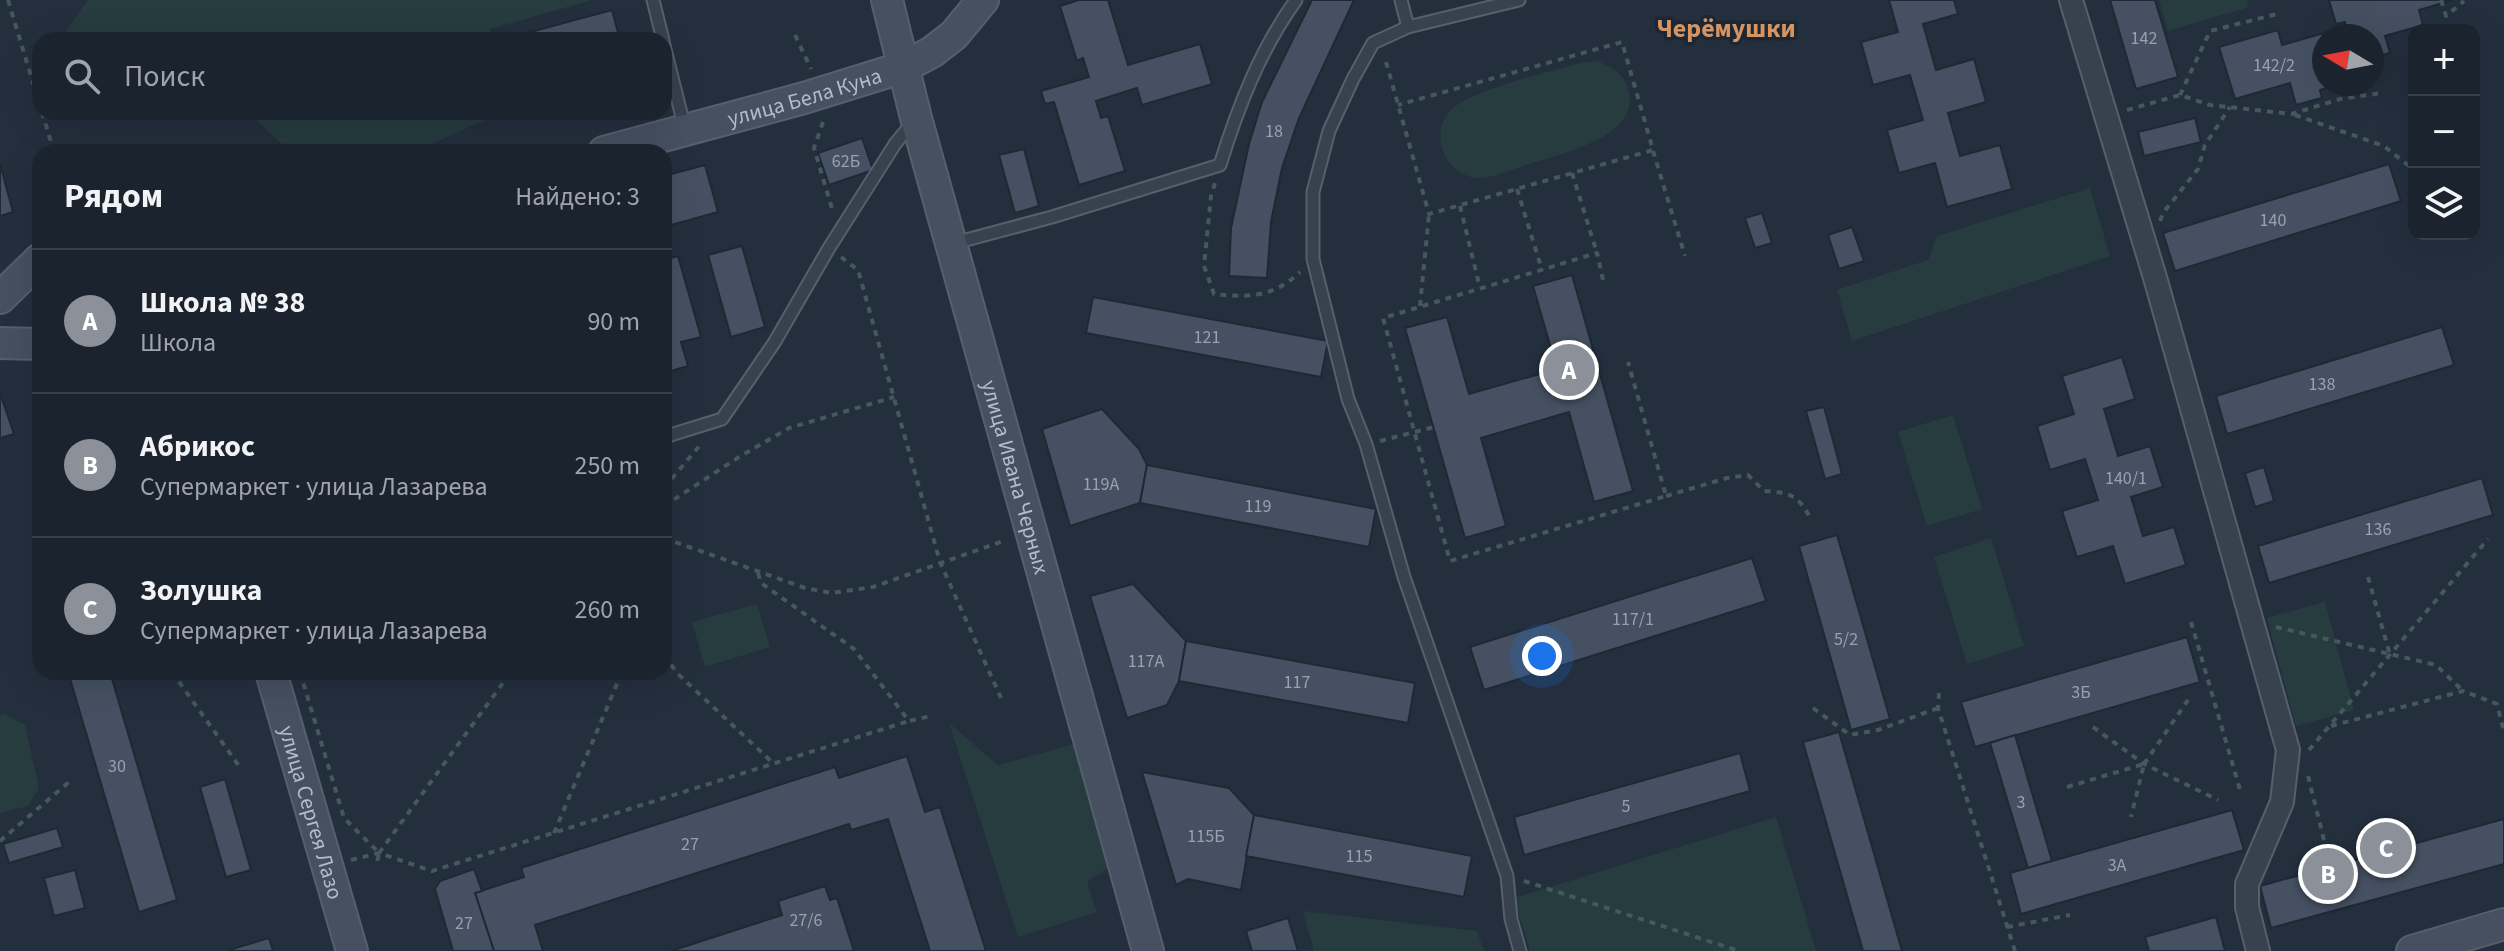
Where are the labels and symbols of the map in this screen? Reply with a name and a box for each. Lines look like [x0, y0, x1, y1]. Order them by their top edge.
district label: Черёмушки [1656, 10, 1796, 47]
north arrow [2312, 24, 2384, 96]
house number: 142 [2131, 26, 2157, 51]
house number: 142/2 [2253, 53, 2295, 78]
street label: улица Бела Куна [724, 60, 886, 135]
house number: 18 [1265, 119, 1283, 144]
house number: 62Б [832, 149, 860, 174]
house number: 140 [2260, 208, 2286, 233]
house number: 121 [1194, 325, 1220, 350]
pin: A [1543, 340, 1595, 400]
house number: 138 [2309, 372, 2335, 397]
street label: улица Ивана Черных [973, 376, 1057, 578]
house number: 140/1 [2105, 466, 2147, 491]
house number: 119А [1083, 472, 1120, 497]
house number: 119 [1245, 494, 1271, 519]
house number: 136 [2365, 517, 2391, 542]
house number: 117/1 [1612, 607, 1654, 632]
house number: 5/2 [1834, 627, 1858, 652]
your location [1522, 636, 1562, 676]
house number: 117А [1128, 649, 1165, 674]
house number: 117 [1284, 670, 1310, 695]
house number: 3Б [2071, 680, 2091, 705]
street label: улица Сергея Лазо [270, 722, 351, 903]
house number: 30 [108, 754, 126, 779]
house number: 3 [2017, 790, 2026, 815]
house number: 5 [1622, 794, 1631, 819]
pin: C [2360, 818, 2412, 878]
house number: 115Б [1187, 824, 1225, 849]
house number: 27 [681, 832, 699, 857]
house number: 115 [1346, 844, 1372, 869]
pin: B [2302, 844, 2354, 904]
house number: 3А [2108, 853, 2127, 878]
house number: 27/6 [789, 908, 823, 933]
house number: 27 [455, 911, 473, 936]

